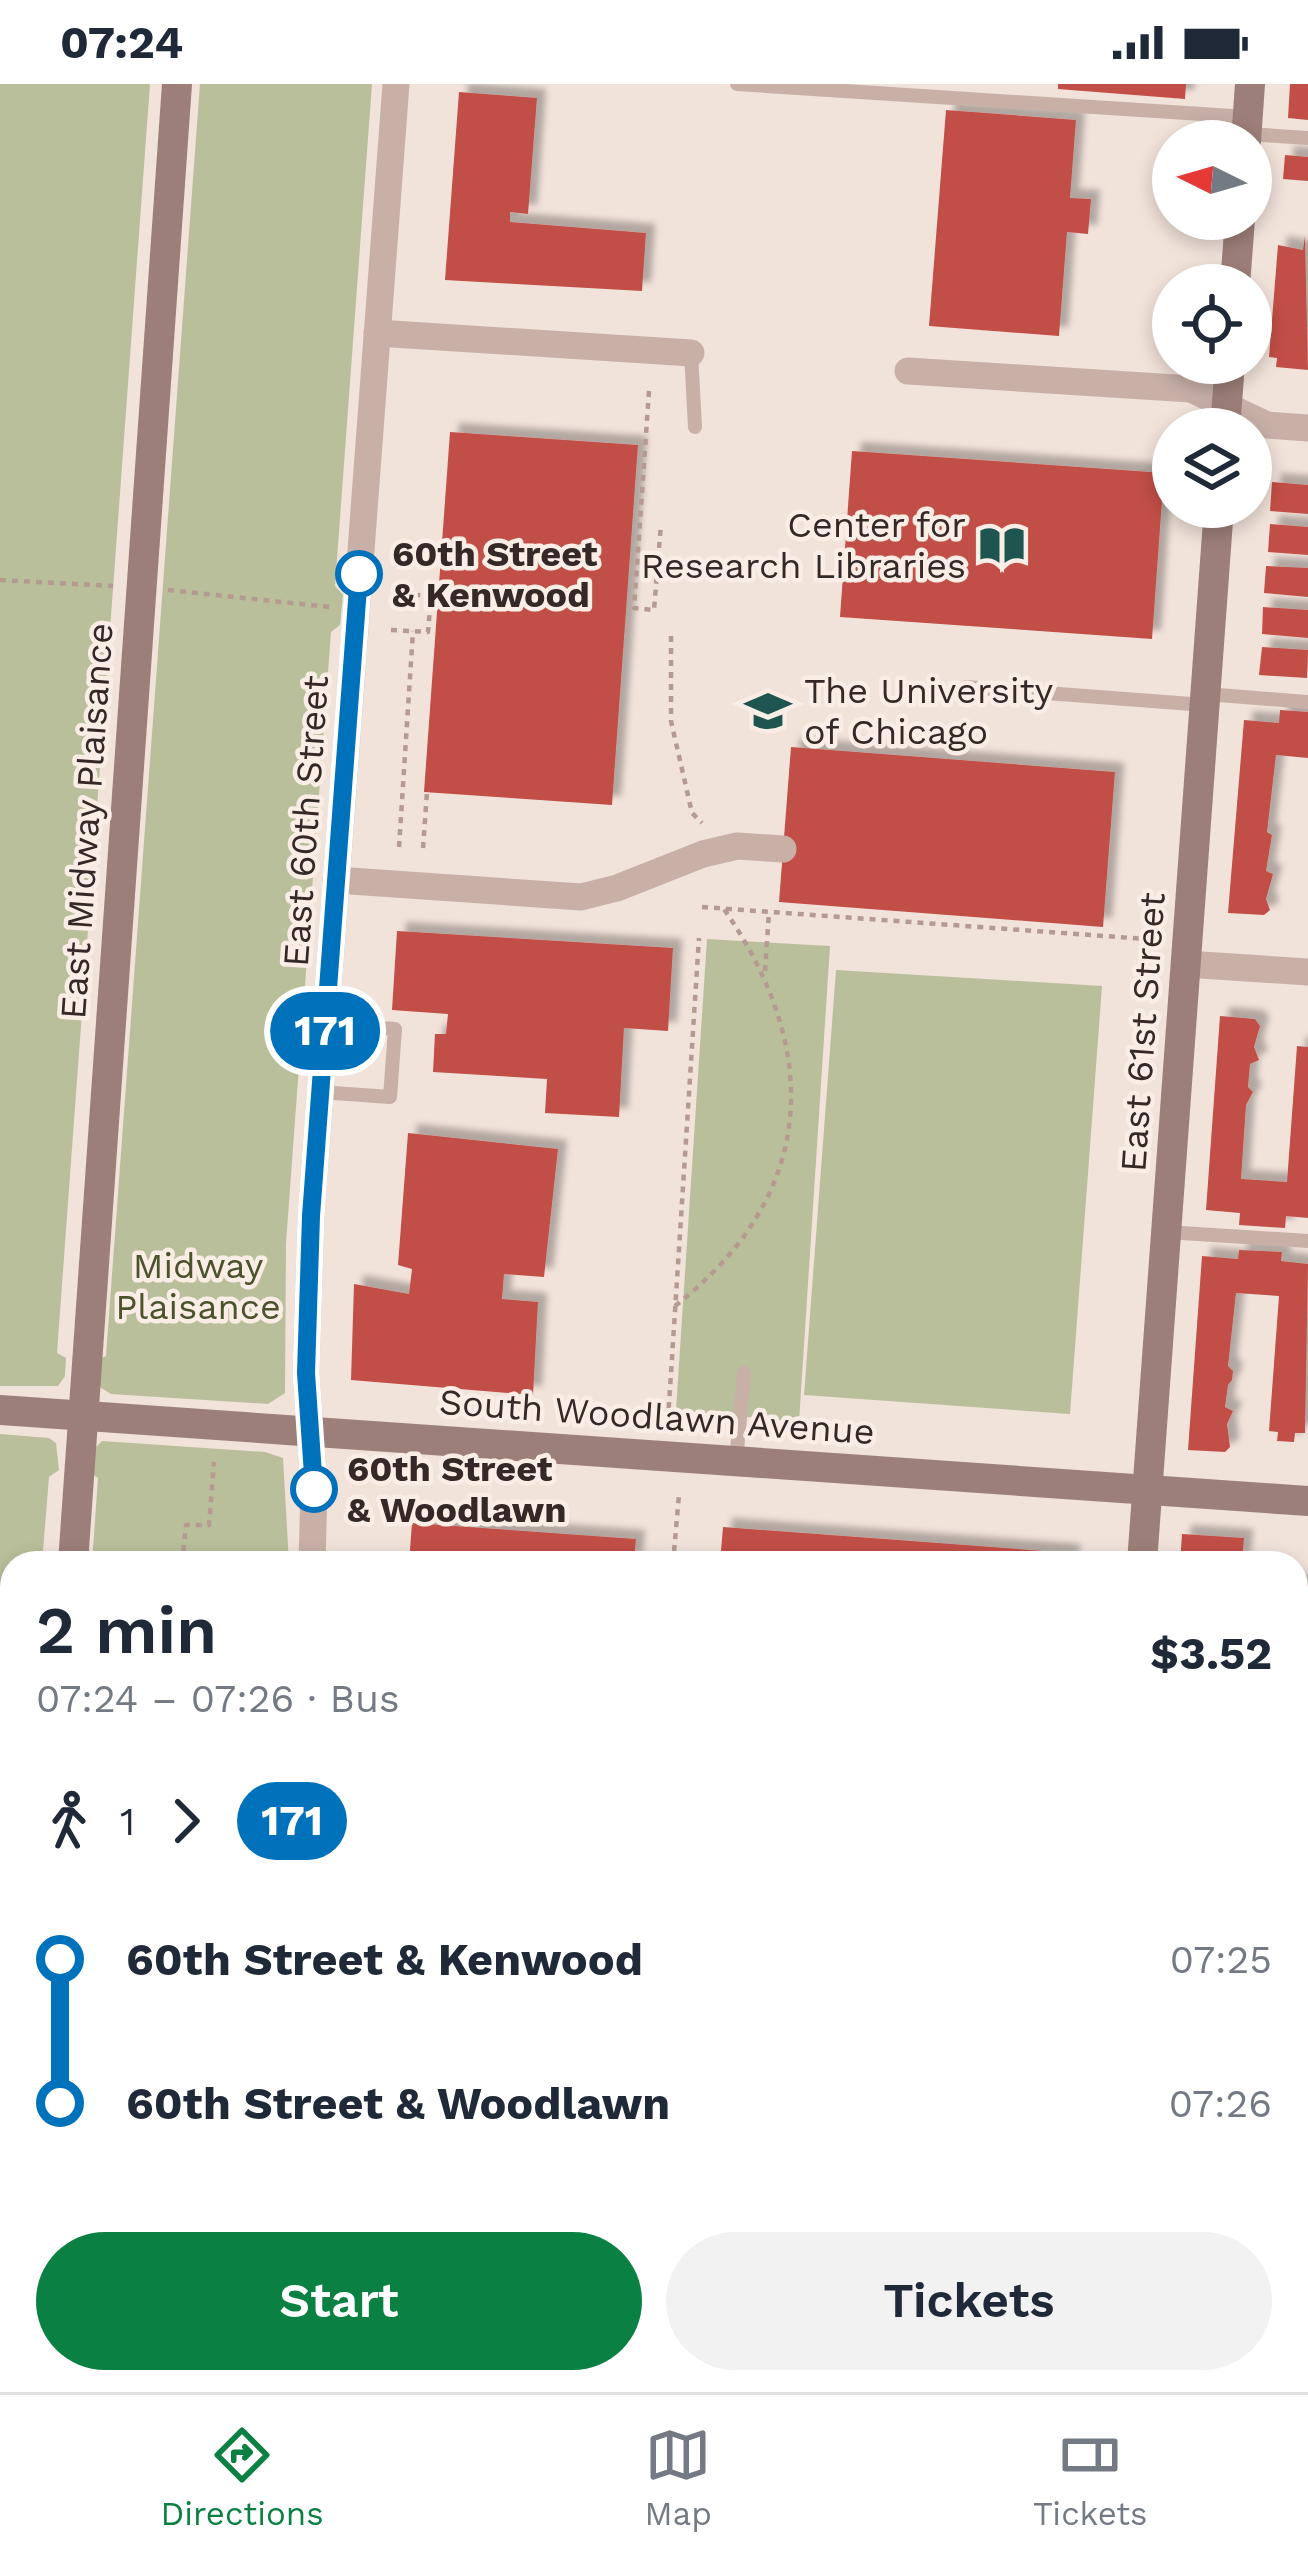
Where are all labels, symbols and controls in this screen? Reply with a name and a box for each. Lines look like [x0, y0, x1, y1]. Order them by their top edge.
text: 07:24 [60, 16, 183, 69]
north arrow [1152, 120, 1272, 240]
map controls [1152, 120, 1272, 528]
button: locate [1152, 264, 1272, 384]
button: layers [1152, 408, 1272, 528]
place label: Center for Research Libraries [641, 504, 966, 587]
library icon: Center for Research Libraries [977, 520, 1027, 570]
place label: 60th Street & Kenwood [392, 533, 598, 616]
marker: 60th Street & Kenwood [337, 552, 381, 596]
street label: East Midway Plaisance [52, 622, 122, 1021]
place label: The University of Chicago [804, 670, 1054, 753]
street label: East 60th Street [275, 674, 337, 968]
school or university icon: The University of Chicago [743, 686, 793, 736]
street label: East 61st Street [1112, 891, 1174, 1173]
line badge: 171 [256, 992, 394, 1070]
text: 171 [294, 1006, 356, 1055]
park label: Midway Plaisance [115, 1245, 281, 1328]
street label: South Woodlawn Avenue [438, 1381, 876, 1453]
place label: 60th Street & Woodlawn [347, 1448, 567, 1531]
marker: 60th Street & Woodlawn [292, 1467, 336, 1511]
text: 2 min [36, 1592, 217, 1669]
text: $3.52 [1150, 1627, 1272, 1680]
text: 07:24 – 07:26 · Bus [36, 1676, 400, 1721]
icon: walk [36, 1788, 102, 1854]
icon: forward [153, 1788, 219, 1854]
text: 171 [261, 1796, 323, 1845]
text: 1 [120, 1799, 135, 1844]
text: 60th Street & Kenwood [126, 1933, 643, 1986]
text: 07:25 [1170, 1937, 1272, 1982]
text: 60th Street & Woodlawn [126, 2077, 670, 2130]
text: 07:26 [1169, 2081, 1272, 2126]
button: Start [36, 2232, 642, 2370]
button: Tickets [666, 2232, 1272, 2370]
tab: Directions [161, 2422, 324, 2533]
tab: Map [645, 2422, 712, 2533]
tab: Tickets [1033, 2422, 1148, 2533]

